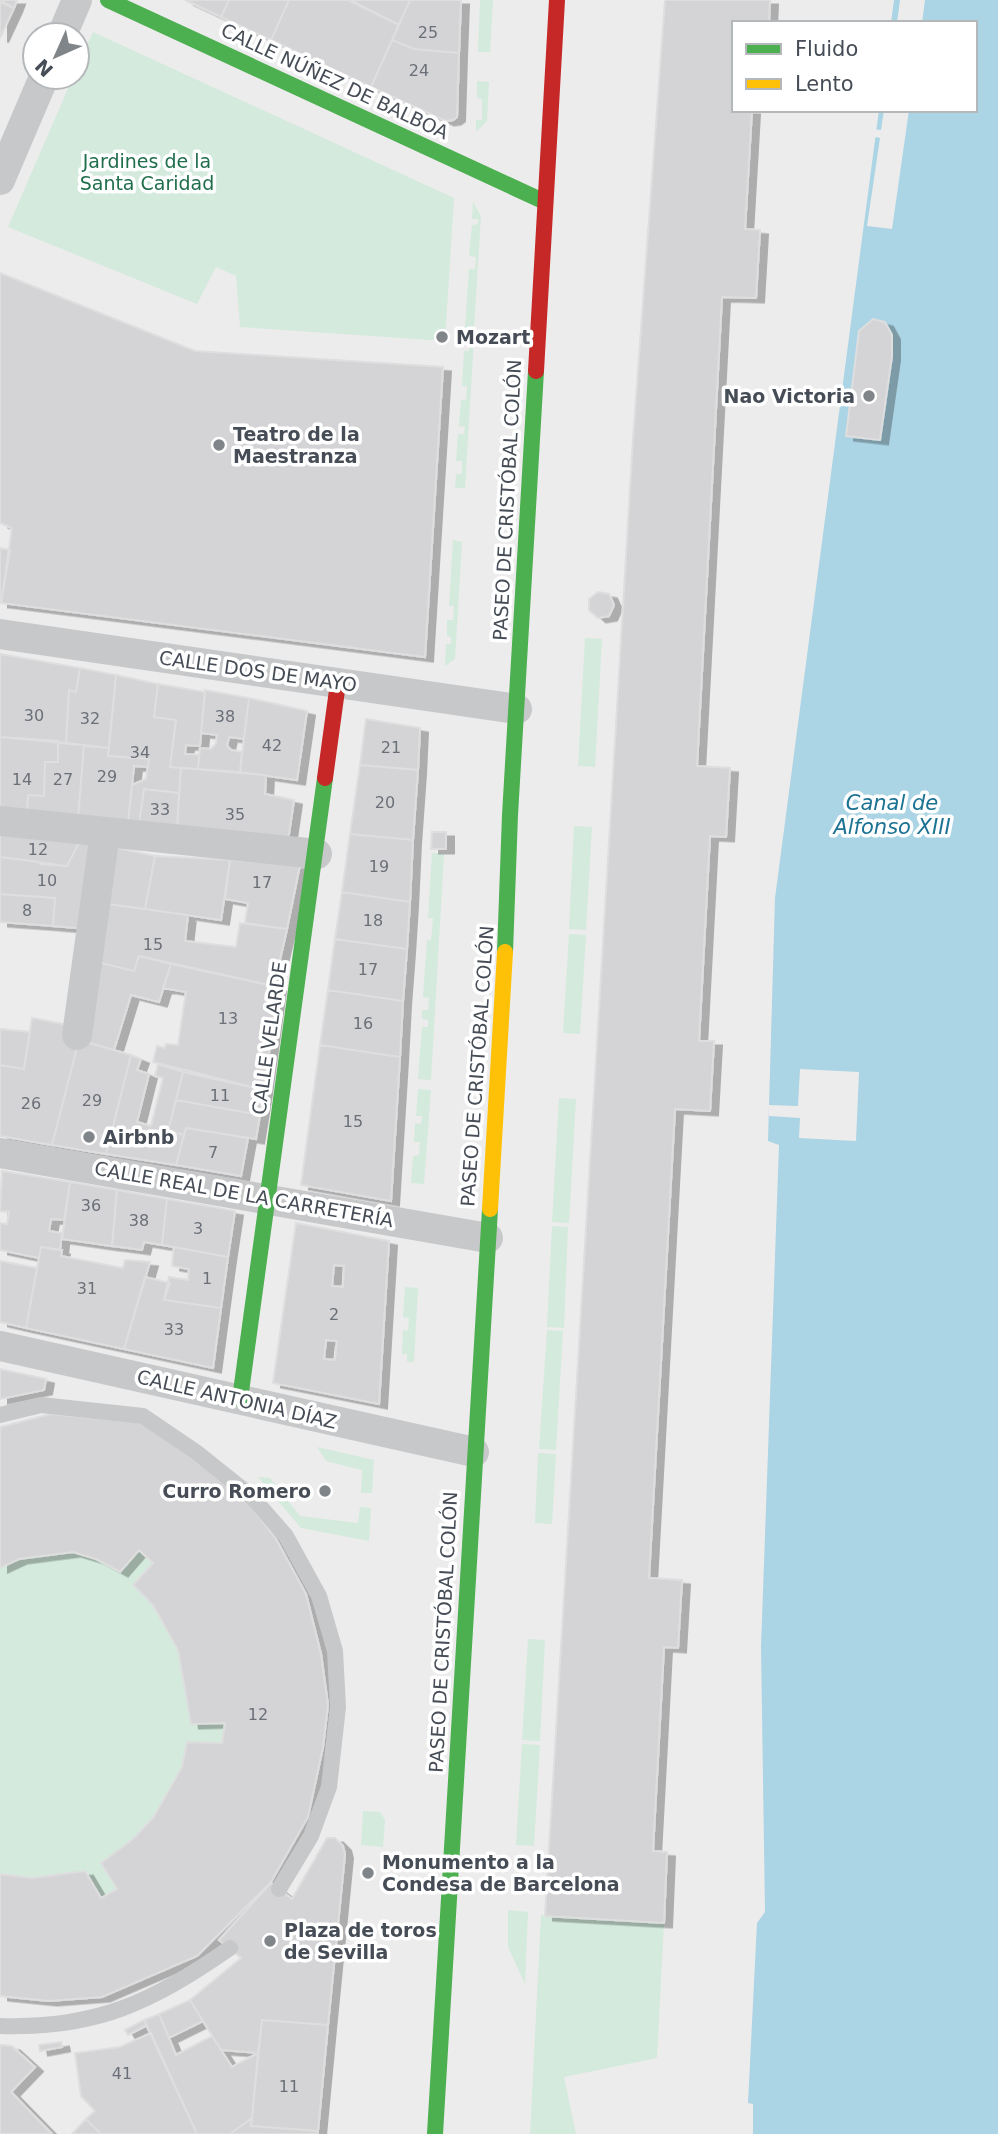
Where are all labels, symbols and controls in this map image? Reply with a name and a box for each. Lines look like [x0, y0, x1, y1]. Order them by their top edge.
street label: CALLE NÚÑEZ DE BALBOA [218, 18, 453, 143]
north arrow [21, 21, 91, 91]
legend [732, 21, 977, 112]
house number: 25 [418, 23, 438, 42]
text: Fluido [795, 37, 858, 61]
text: N [31, 55, 57, 81]
house number: 24 [409, 61, 429, 80]
text: Lento [795, 72, 854, 96]
park label: Jardines de la Santa Caridad [80, 150, 214, 194]
place label: Mozart [456, 326, 530, 348]
marker: Mozart [434, 329, 450, 345]
street label: PASEO DE CRISTÓBAL COLÓN [488, 359, 525, 641]
place label: Nao Victoria [724, 385, 855, 407]
marker: Nao Victoria [861, 388, 877, 404]
place label: Teatro de la Maestranza [233, 423, 360, 467]
marker: Teatro de la Maestranza [211, 437, 227, 453]
street label: CALLE DOS DE MAYO [158, 646, 358, 696]
house number: 30 [24, 706, 44, 725]
house number: 38 [215, 707, 235, 726]
house number: 32 [80, 709, 100, 728]
house number: 42 [262, 736, 282, 755]
house number: 21 [381, 738, 401, 757]
house number: 34 [130, 743, 150, 762]
house number: 29 [97, 767, 117, 786]
house number: 14 [12, 770, 32, 789]
house number: 27 [53, 770, 73, 789]
water label: Canal de Alfonso XIII [831, 791, 951, 839]
house number: 20 [375, 793, 395, 812]
house number: 33 [150, 800, 170, 819]
house number: 35 [225, 805, 245, 824]
house number: 12 [28, 840, 48, 859]
house number: 19 [369, 857, 389, 876]
house number: 10 [37, 871, 57, 890]
house number: 17 [252, 873, 272, 892]
house number: 8 [22, 901, 32, 920]
house number: 18 [363, 911, 383, 930]
street label: PASEO DE CRISTÓBAL COLÓN [455, 925, 498, 1207]
house number: 15 [143, 935, 163, 954]
street label: CALLE VELARDE [247, 960, 291, 1116]
house number: 17 [358, 960, 378, 979]
house number: 13 [218, 1009, 238, 1028]
house number: 16 [353, 1014, 373, 1033]
house number: 11 [210, 1086, 230, 1105]
house number: 29 [82, 1091, 102, 1110]
house number: 26 [21, 1094, 41, 1113]
house number: 15 [343, 1112, 363, 1131]
place label: Airbnb [103, 1126, 174, 1148]
marker: Airbnb [81, 1129, 97, 1145]
house number: 7 [208, 1143, 218, 1162]
street label: CALLE REAL DE LA CARRETERÍA [93, 1157, 395, 1231]
house number: 36 [81, 1196, 101, 1215]
house number: 38 [129, 1211, 149, 1230]
house number: 3 [193, 1219, 203, 1238]
house number: 1 [202, 1269, 212, 1288]
house number: 31 [77, 1279, 97, 1298]
house number: 2 [329, 1305, 339, 1324]
house number: 33 [164, 1320, 184, 1339]
street label: CALLE ANTONIA DÍAZ [135, 1365, 339, 1433]
place label: Curro Romero [162, 1480, 311, 1502]
marker: Curro Romero [317, 1483, 333, 1499]
street label: PASEO DE CRISTÓBAL COLÓN [424, 1491, 461, 1773]
house number: 12 [248, 1705, 268, 1724]
place label: Monumento a la Condesa de Barcelona [382, 1851, 620, 1895]
marker: Monumento a la Condesa de Barcelona [360, 1865, 376, 1881]
place label: Plaza de toros de Sevilla [284, 1919, 437, 1963]
marker: Plaza de toros de Sevilla [262, 1933, 278, 1949]
house number: 41 [112, 2064, 132, 2083]
house number: 11 [279, 2077, 299, 2096]

